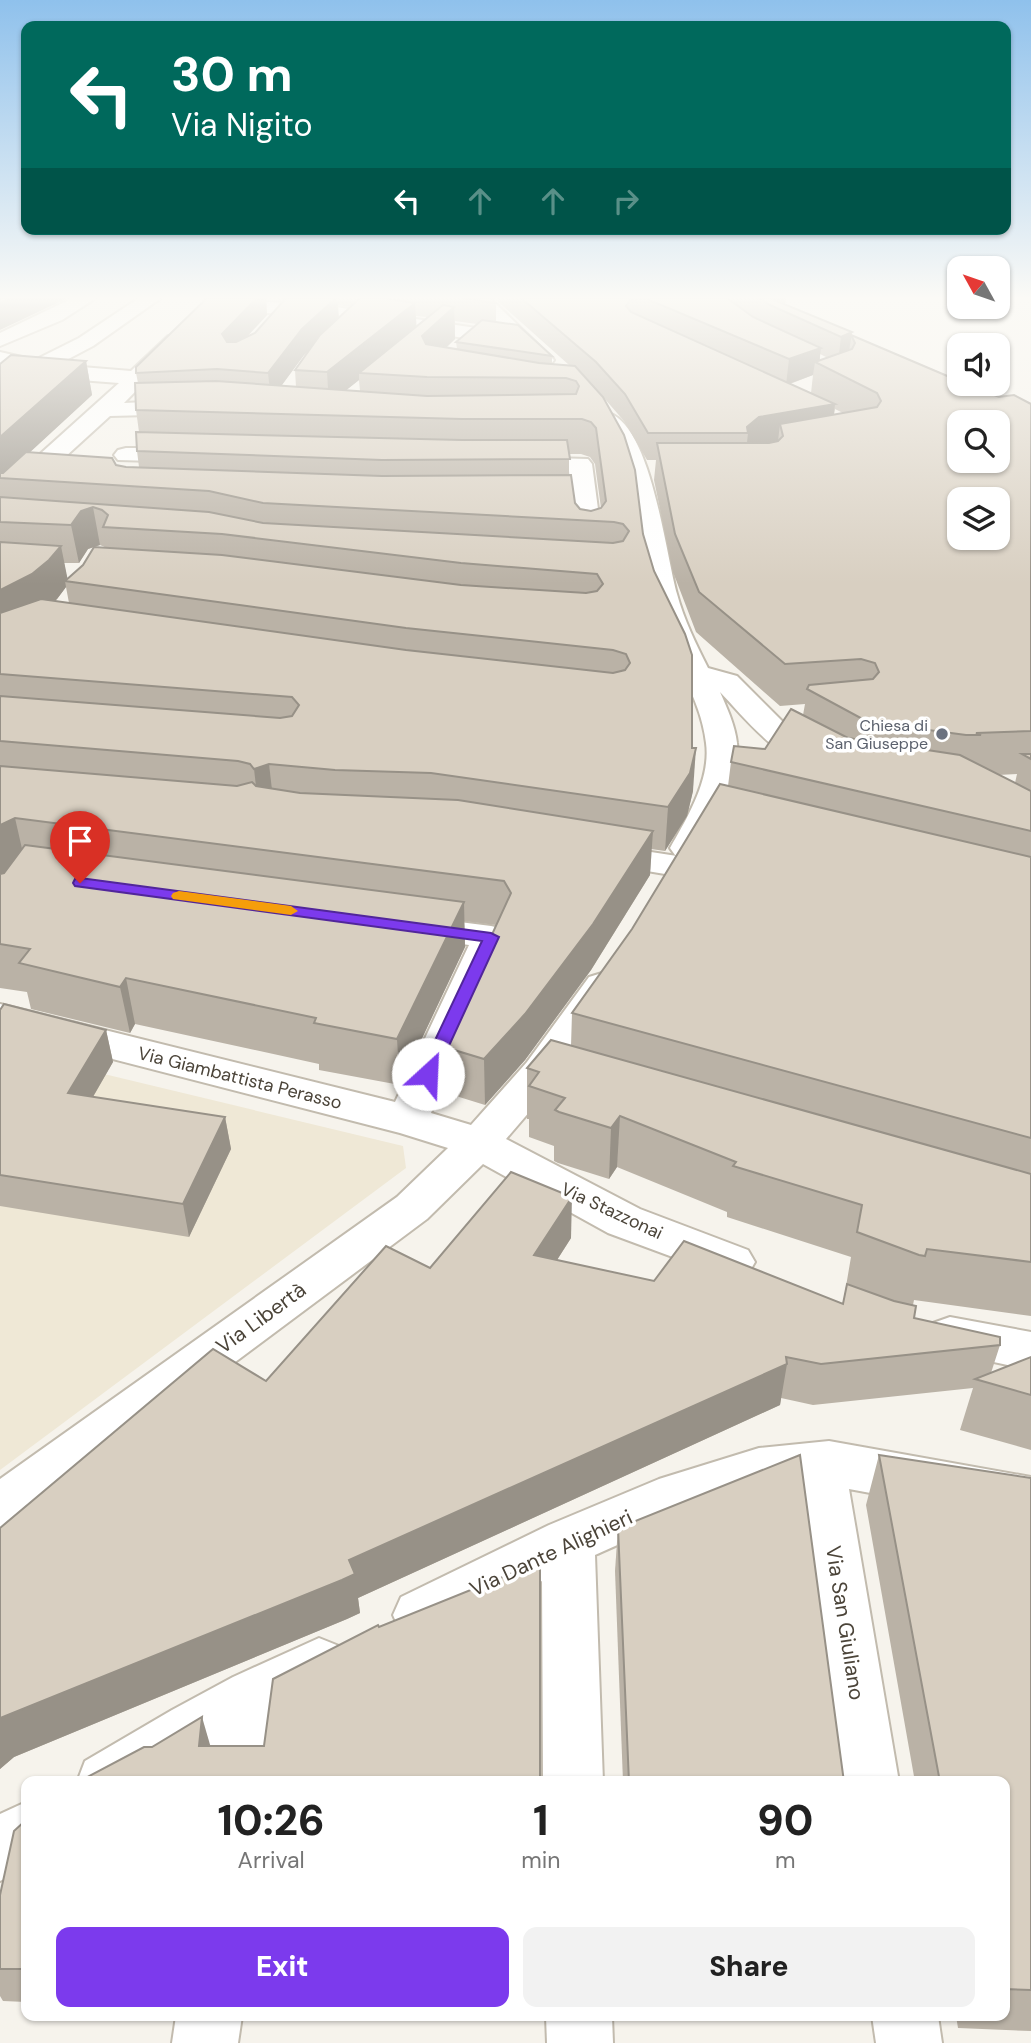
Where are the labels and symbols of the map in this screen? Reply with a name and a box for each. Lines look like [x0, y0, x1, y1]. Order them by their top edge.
north arrow [947, 256, 1010, 318]
place label: Chiesa di San Giuseppe [825, 715, 928, 754]
marker: Chiesa di San Giuseppe [934, 726, 950, 742]
pin [50, 811, 110, 883]
position arrow [391, 1037, 465, 1111]
street label: Via Giambattista Perasso [135, 1041, 345, 1115]
street label: Via Stazzonai [557, 1177, 667, 1245]
street label: Via Libertà [210, 1276, 312, 1360]
street label: Via Dante Alighieri [465, 1503, 637, 1603]
street label: Via San Giuliano [819, 1544, 871, 1702]

